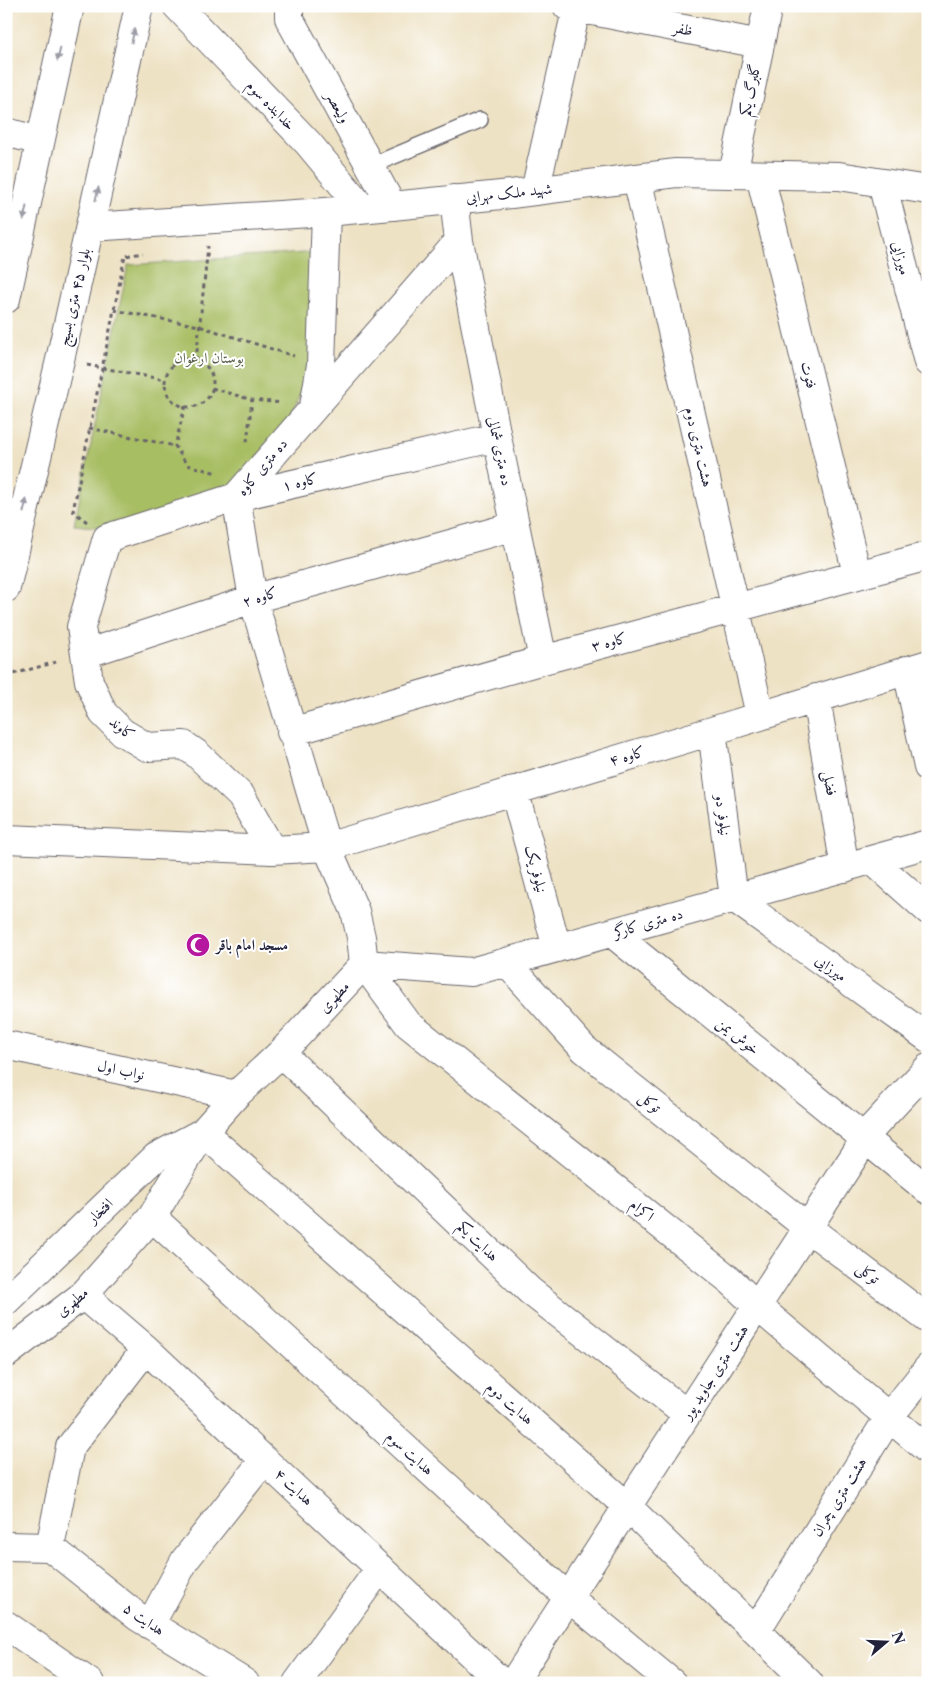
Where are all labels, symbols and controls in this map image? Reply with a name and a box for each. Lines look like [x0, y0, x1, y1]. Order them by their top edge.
street label: ظفر [670, 17, 694, 41]
one-way arrow [129, 27, 137, 43]
one-way arrow [55, 46, 63, 61]
street label: گلبرگ یکم [735, 62, 769, 119]
street label: خدابنده سوم [240, 75, 300, 137]
street label: ولیعصر [320, 86, 355, 127]
street label: شهید ملک مهرابی [465, 179, 553, 208]
one-way arrow [93, 187, 101, 202]
one-way arrow [20, 205, 28, 221]
street label: میرزایی [887, 239, 915, 277]
street label: بلوار ۴۵ متری بسیج [53, 246, 99, 349]
park label: بوستان ارغوان [174, 348, 244, 367]
street label: فتوت [797, 359, 822, 390]
street label: هشت متری دوم [677, 405, 718, 490]
street label: ده متری شمالی [484, 414, 517, 487]
street label: ده متری کاوه [232, 434, 291, 499]
street label: کاوه ۱ [280, 468, 320, 495]
one-way arrow [21, 499, 29, 514]
street label: کاوه ۲ [240, 582, 280, 611]
street label: کاوه ۳ [589, 628, 629, 655]
street label: کاوند [106, 712, 139, 744]
street label: کاوه ۴ [607, 741, 647, 770]
street label: فضلی [817, 769, 842, 797]
street label: نیلوفر دو [710, 791, 736, 837]
street label: نیلوفر یک [520, 843, 552, 895]
street label: ده متری کارگر [609, 904, 685, 942]
mosque icon: مسجد امام باقر [185, 932, 211, 958]
place label: مسجد امام باقر [214, 935, 288, 958]
street label: میرزایی [811, 950, 851, 986]
street label: مطهری [314, 977, 354, 1017]
street label: خوش یمن [712, 1013, 764, 1059]
street label: نواب اول [96, 1055, 146, 1084]
street label: توکل [635, 1087, 666, 1117]
street label: افتخار [81, 1194, 117, 1229]
street label: اکرام [624, 1194, 658, 1228]
street label: هدایت یکم [450, 1216, 503, 1269]
street label: توکلی [852, 1258, 884, 1289]
street label: مطهری [52, 1283, 92, 1321]
street label: هشت متری جاوید پور [676, 1321, 754, 1426]
street label: هدایت دوم [480, 1377, 538, 1431]
street label: هدایت سوم [380, 1426, 438, 1482]
street label: هشت متری چمران [807, 1454, 871, 1540]
street label: هدایت ۴ [270, 1464, 318, 1510]
street label: هدایت ۵ [119, 1598, 169, 1640]
north arrow [862, 1616, 912, 1666]
text: N [888, 1629, 909, 1646]

